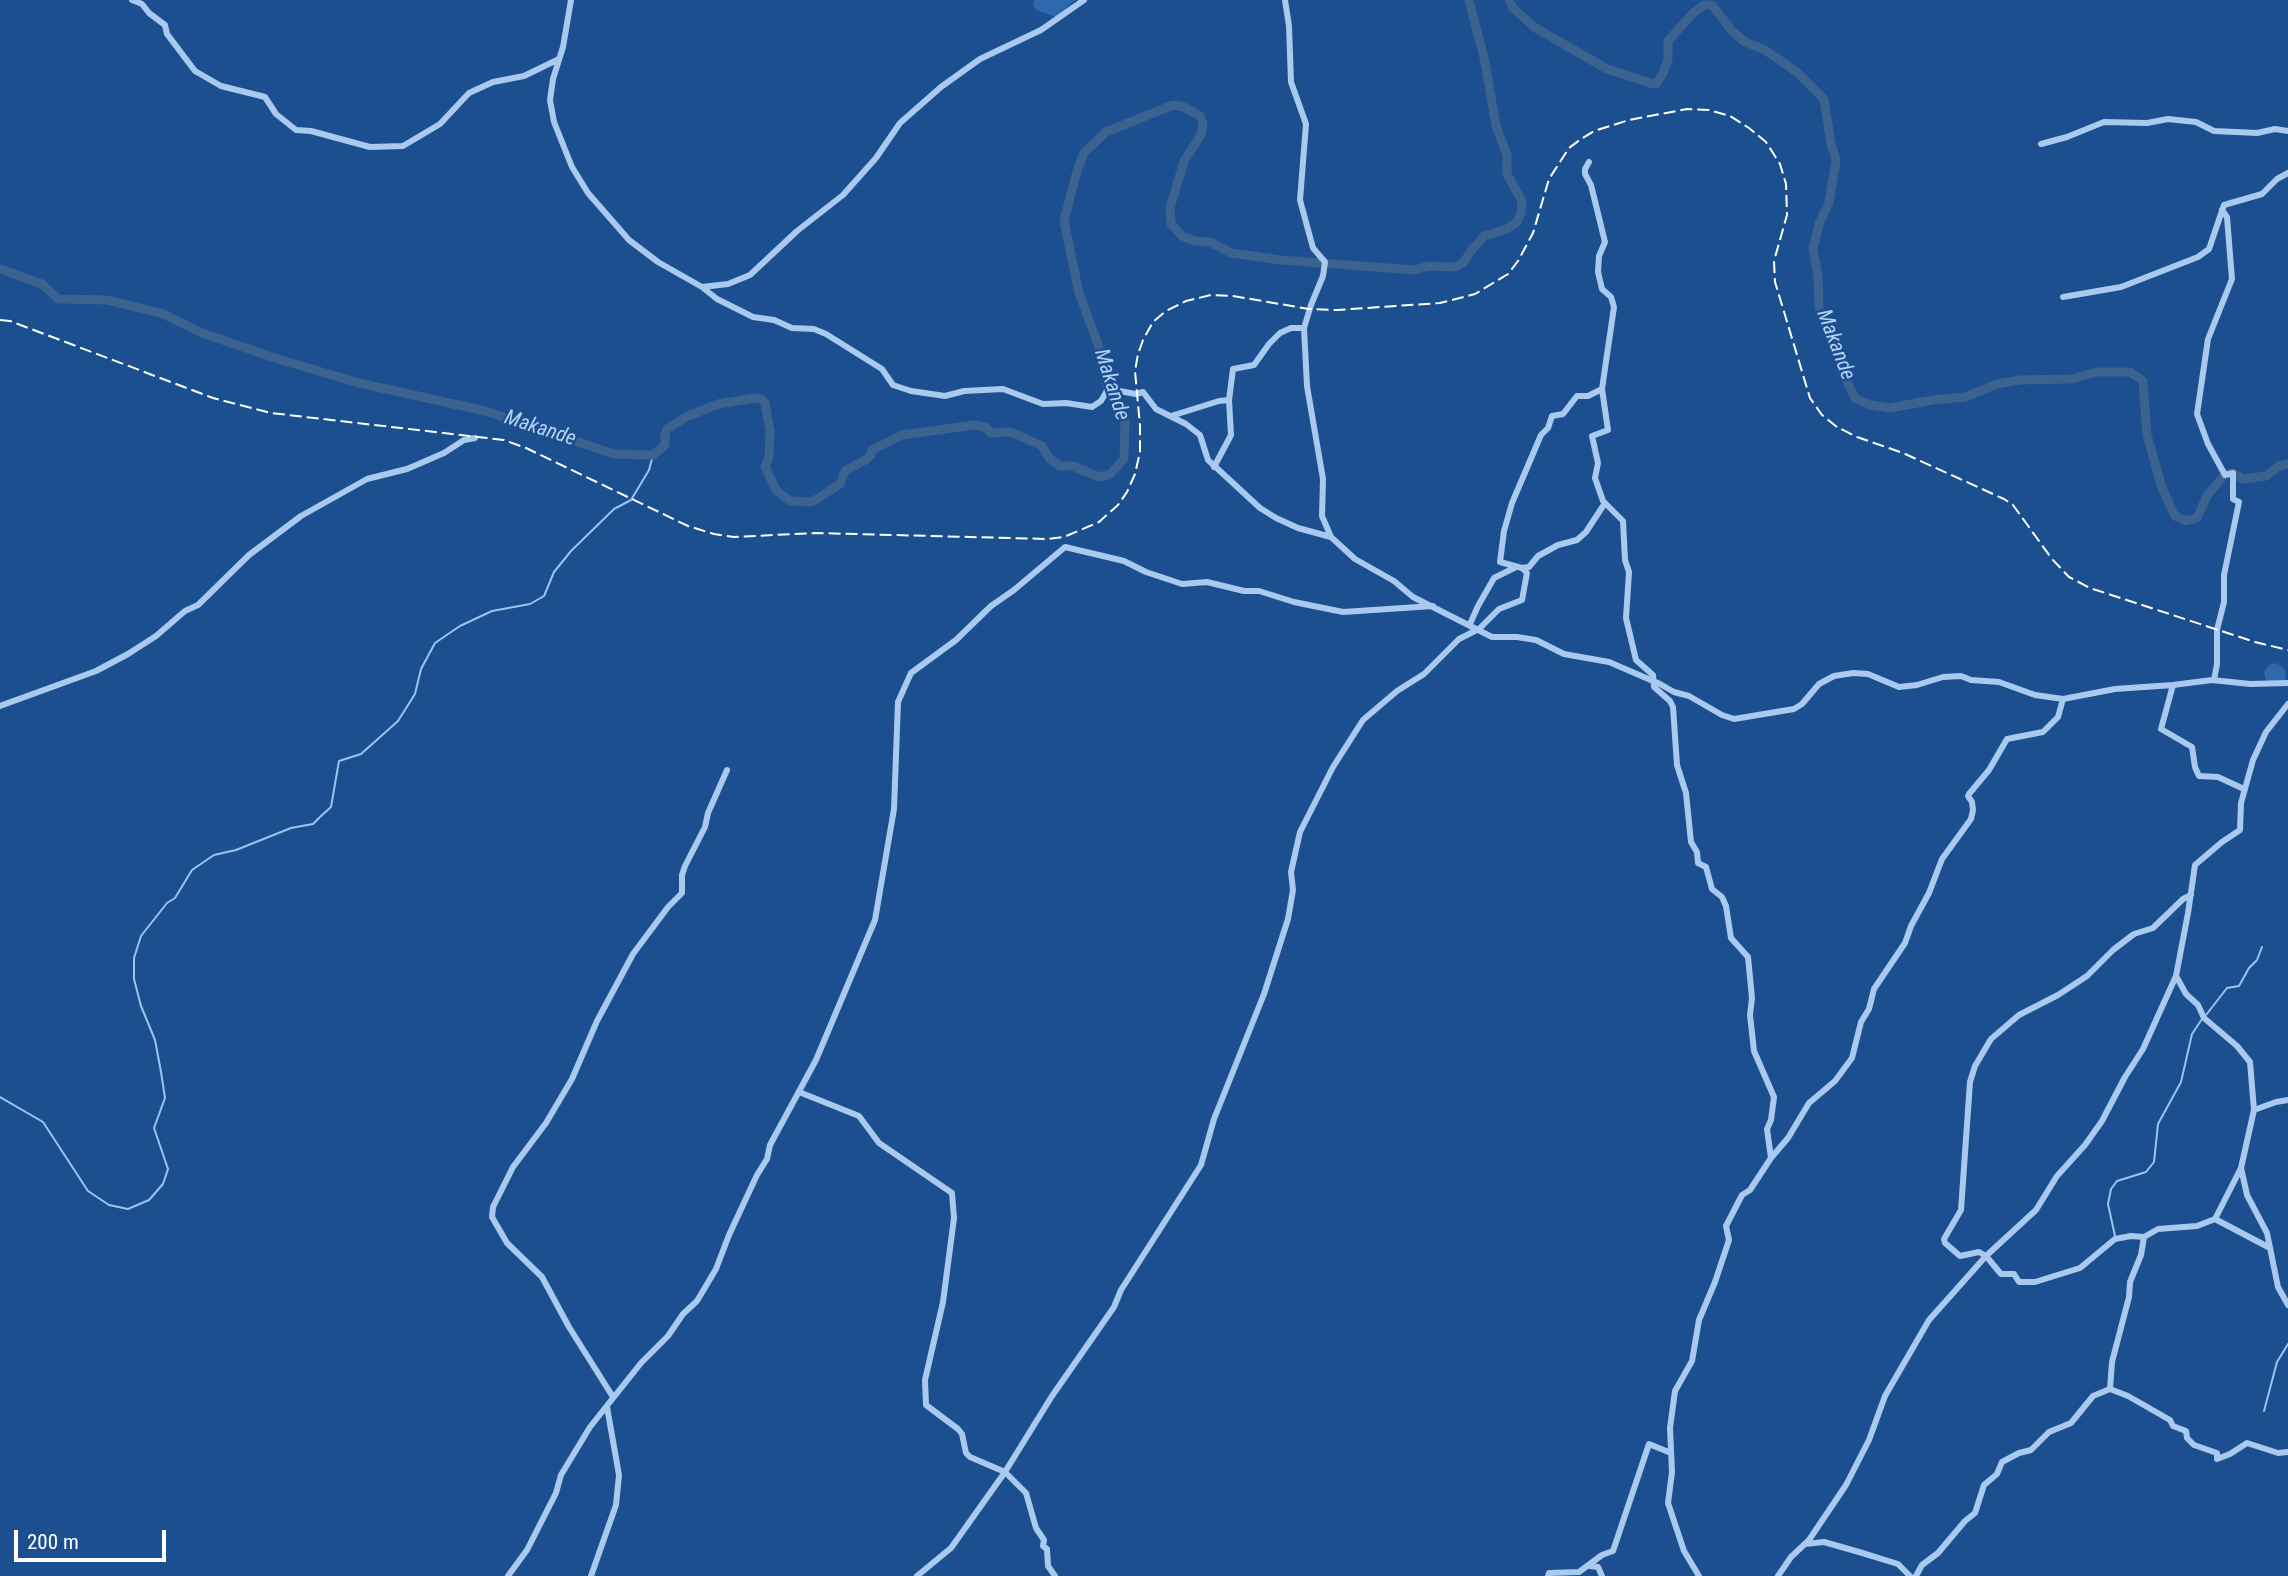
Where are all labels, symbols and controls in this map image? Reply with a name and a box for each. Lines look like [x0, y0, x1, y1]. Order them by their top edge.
water label: Makande [1810, 306, 1860, 384]
water label: Makande [1088, 346, 1134, 424]
water label: Makande [501, 406, 579, 452]
scale bar [18, 1516, 170, 1560]
text: 200 m [27, 1530, 79, 1554]

